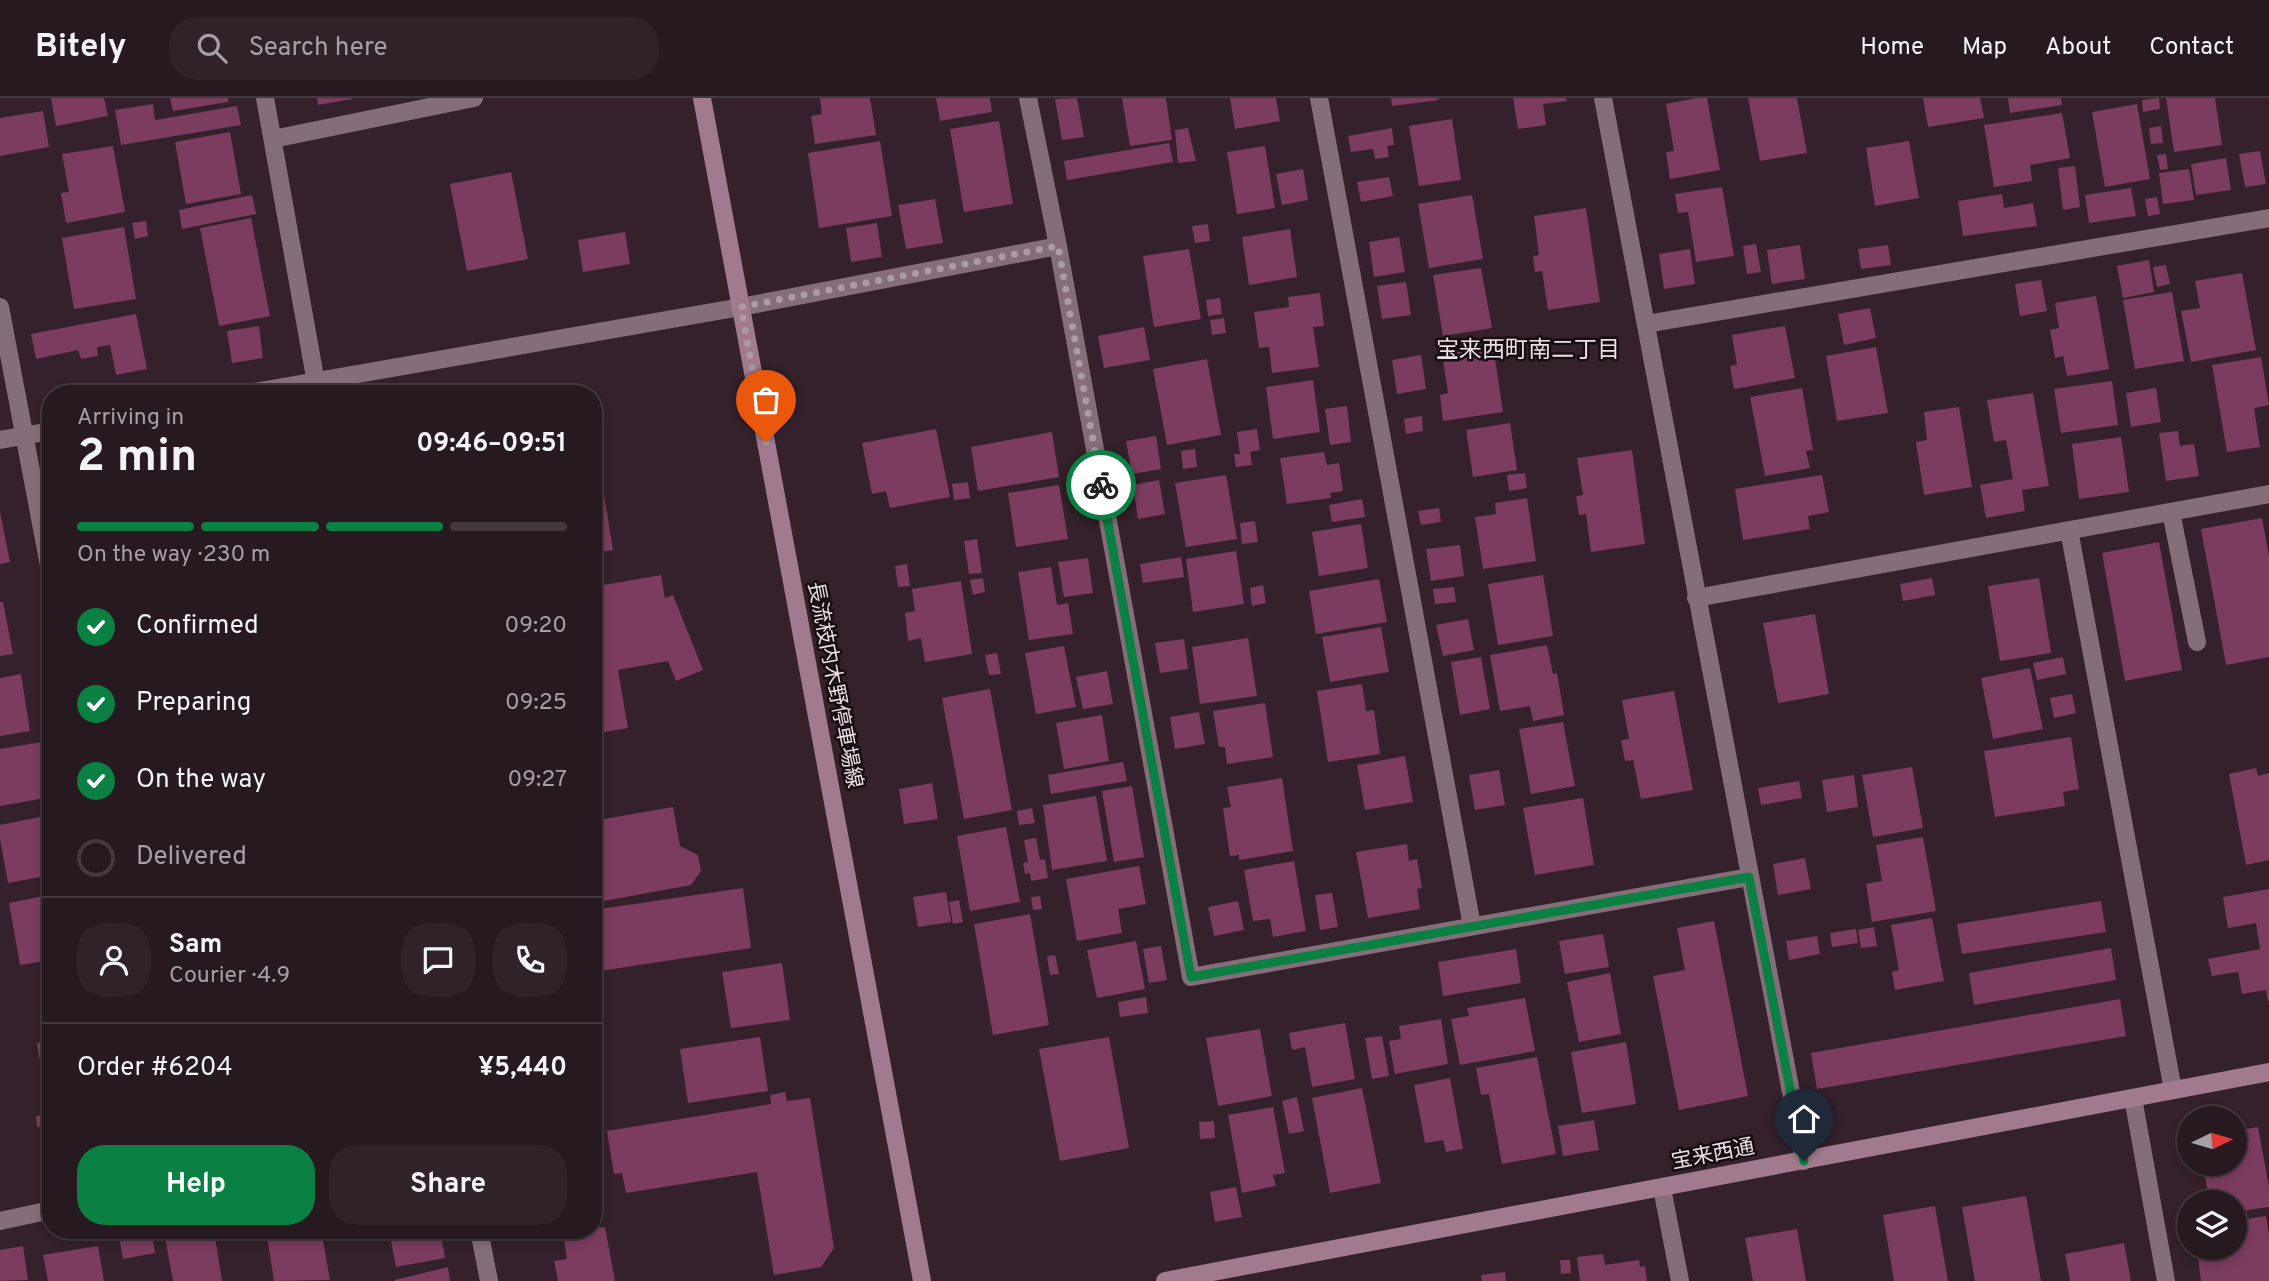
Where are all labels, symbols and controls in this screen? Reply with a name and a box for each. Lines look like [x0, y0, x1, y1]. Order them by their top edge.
search box [169, 17, 659, 80]
text: Bitely [35, 27, 127, 69]
icon: search [193, 29, 231, 67]
text: Search here [249, 32, 388, 65]
text: Home [1860, 33, 1924, 63]
text: Map [1962, 33, 2007, 63]
text: About [2045, 33, 2111, 63]
text: Contact [2149, 33, 2234, 63]
district label: 宝来西町南二丁目 [1436, 337, 1620, 366]
pin [736, 370, 796, 442]
icon: bag [747, 381, 785, 419]
text: Arriving in [77, 404, 184, 433]
text: 09:46–09:51 [416, 428, 567, 461]
text: 2 min [77, 429, 197, 488]
courier [1066, 450, 1136, 520]
icon: bike [1082, 466, 1120, 504]
text: On the way · 230 m [77, 541, 270, 570]
street label: 長流枝内木野停車場線 [801, 579, 867, 791]
icon: check [77, 608, 115, 646]
text: Confirmed [136, 610, 259, 643]
text: 09:20 [504, 612, 567, 641]
icon: check [77, 685, 115, 723]
text: Preparing [136, 687, 251, 720]
text: 09:25 [505, 689, 567, 718]
icon: check [77, 762, 115, 800]
text: On the way [136, 764, 266, 797]
text: 09:27 [507, 766, 567, 795]
text: Delivered [136, 841, 247, 874]
button: person [77, 923, 151, 997]
button: chat [401, 923, 475, 997]
button: phone [493, 923, 567, 997]
text: Sam [169, 929, 222, 962]
text: Courier · 4.9 [169, 962, 290, 991]
text: Order #6204 [77, 1052, 233, 1085]
text: ¥5,440 [478, 1052, 567, 1085]
pin [1774, 1089, 1834, 1161]
icon: home [1785, 1100, 1823, 1138]
north arrow [2177, 1106, 2247, 1176]
map controls [2177, 1106, 2247, 1260]
street label: 宝来西通 [1669, 1134, 1757, 1176]
button: Help [77, 1145, 315, 1225]
button: Share [329, 1145, 567, 1225]
button: layers [2177, 1190, 2247, 1260]

